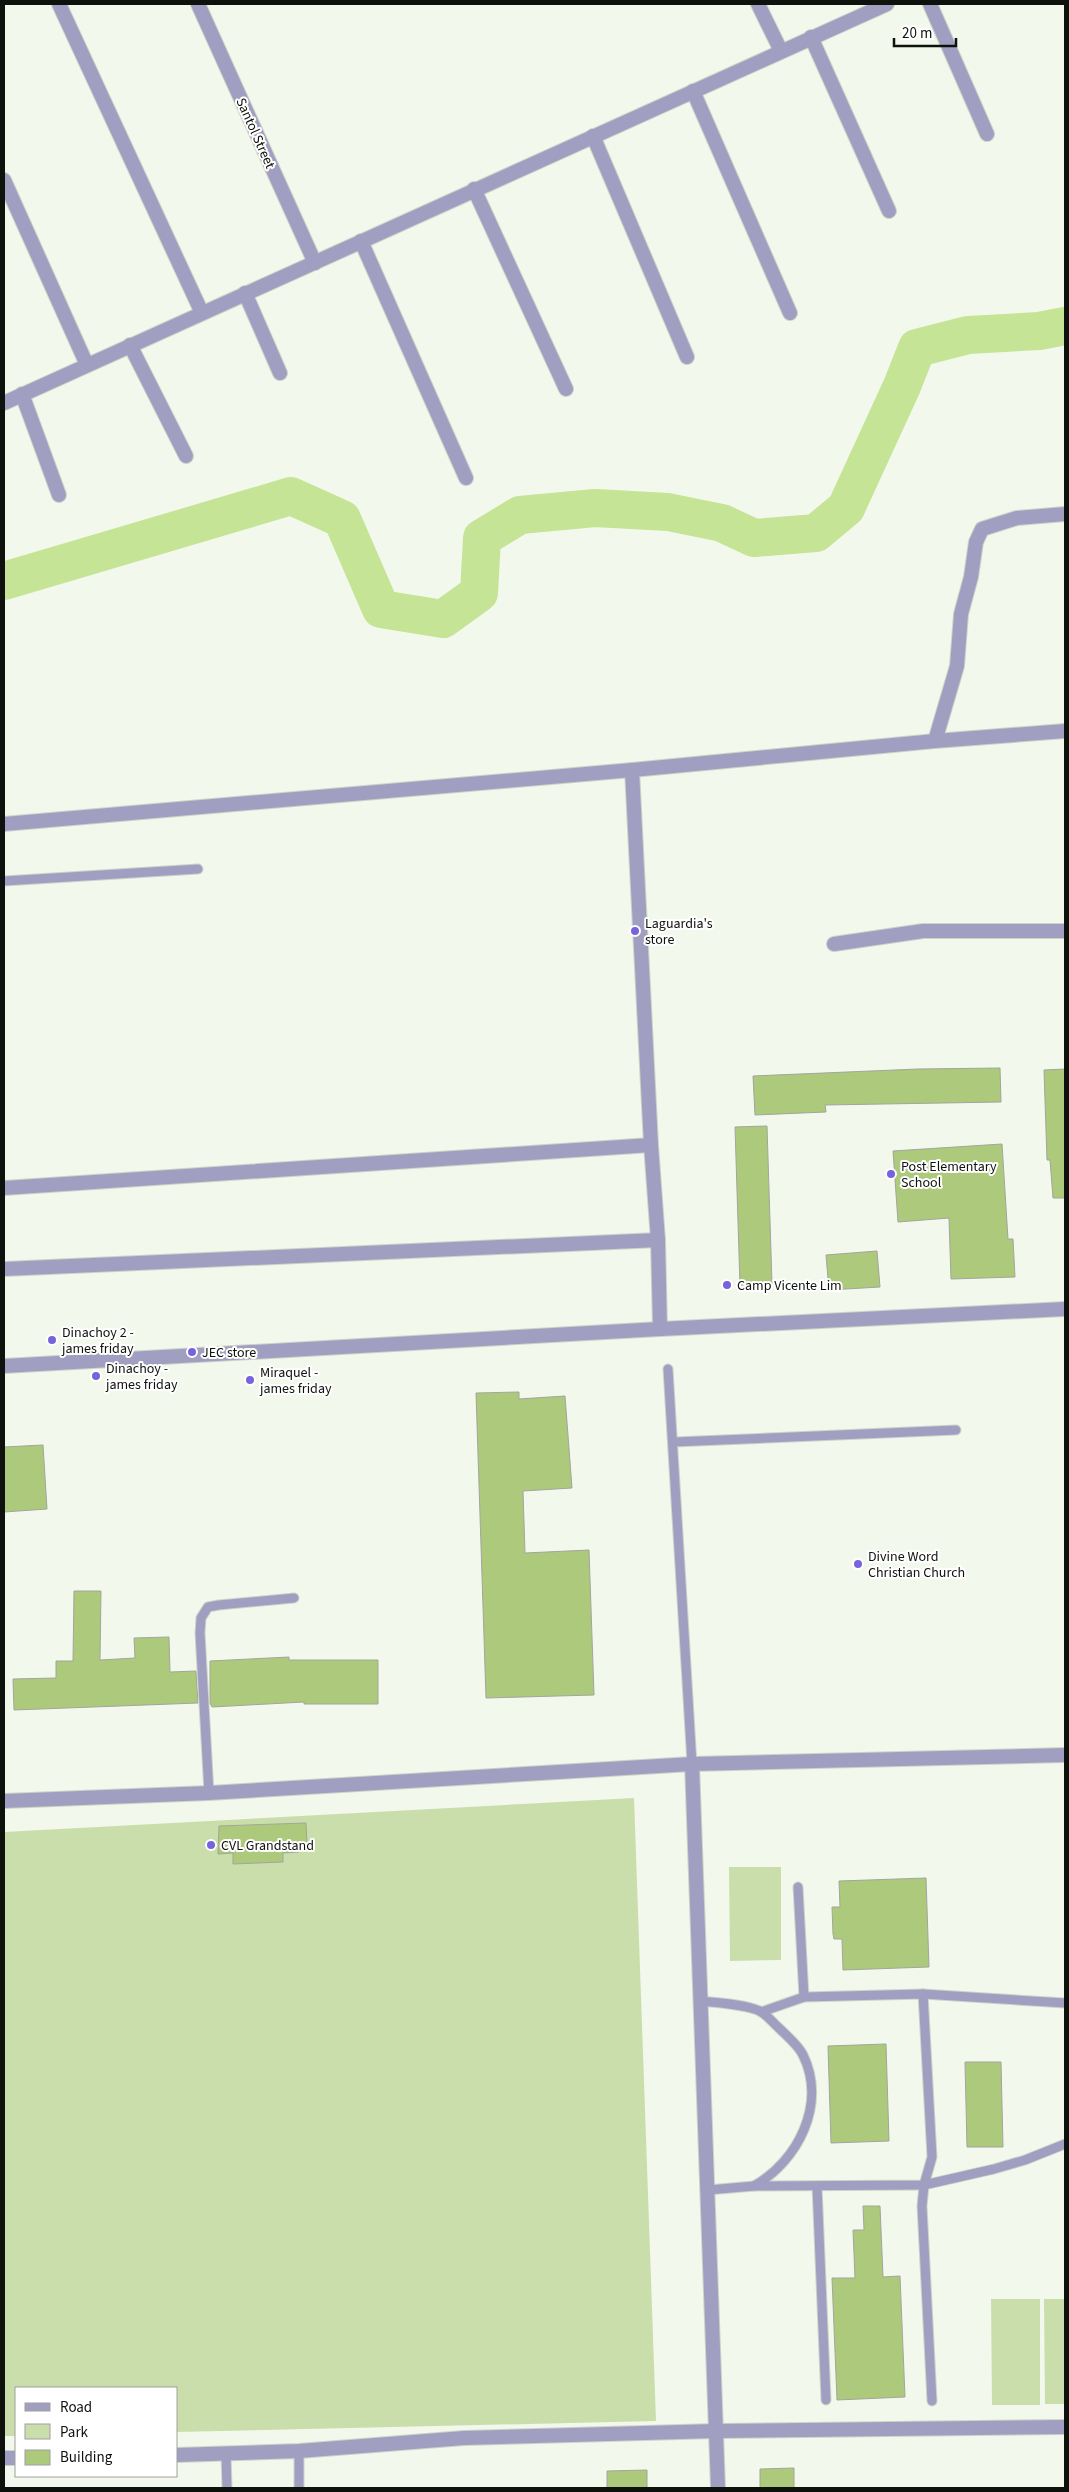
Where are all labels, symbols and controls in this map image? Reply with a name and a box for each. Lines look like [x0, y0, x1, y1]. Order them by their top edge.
scale bar [894, 15, 956, 47]
text: 20 m [902, 23, 932, 44]
street label: Santol Street [231, 95, 280, 172]
place label: Laguardia's store [645, 914, 713, 950]
marker: Laguardia's store [629, 925, 641, 937]
place label: Post Elementary School [901, 1157, 997, 1193]
marker: Post Elementary School [885, 1168, 897, 1180]
place label: Camp Vicente Lim [737, 1276, 842, 1296]
marker: Camp Vicente Lim [721, 1279, 733, 1291]
place label: Dinachoy 2 - james friday [61, 1323, 134, 1359]
marker: Dinachoy 2 - james friday [46, 1334, 58, 1346]
place label: JEC store [202, 1343, 256, 1363]
marker: JEC store [186, 1346, 198, 1358]
place label: Dinachoy - james friday [105, 1359, 178, 1395]
place label: Miraquel - james friday [259, 1363, 332, 1399]
marker: Dinachoy - james friday [90, 1370, 102, 1382]
marker: Miraquel - james friday [244, 1374, 256, 1386]
place label: Divine Word Christian Church [868, 1547, 965, 1583]
marker: Divine Word Christian Church [852, 1558, 864, 1570]
place label: CVL Grandstand [221, 1836, 314, 1856]
marker: CVL Grandstand [205, 1839, 217, 1851]
legend [15, 2387, 178, 2477]
text: Road [60, 2397, 92, 2418]
text: Park [60, 2422, 89, 2443]
text: Building [60, 2447, 113, 2468]

